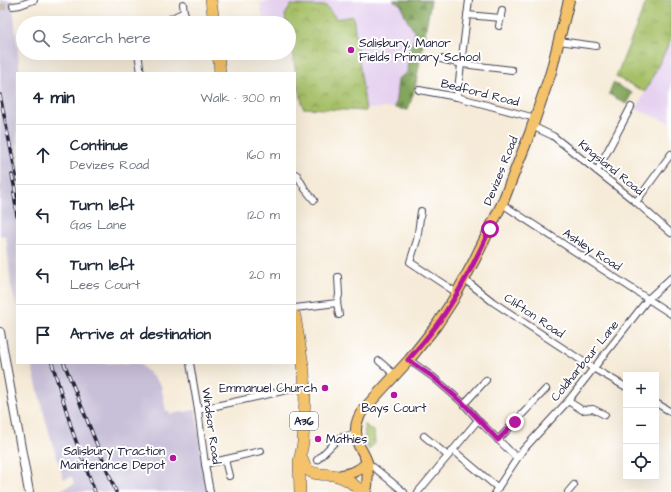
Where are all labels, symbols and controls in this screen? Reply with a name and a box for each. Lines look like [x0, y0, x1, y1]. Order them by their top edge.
search box [16, 16, 296, 60]
icon: search [30, 27, 52, 49]
text: Search here [62, 28, 151, 49]
place label: Salisbury, Manor Fields Primary School [359, 35, 481, 67]
marker: Salisbury, Manor Fields Primary School [346, 45, 356, 55]
street label: Bedford Road [439, 75, 521, 111]
text: 4 min [32, 86, 75, 110]
text: Walk · 300 m [201, 89, 280, 107]
street label: Devizes Road [479, 134, 523, 208]
text: Continue [70, 135, 128, 156]
street label: Kingsland Road [574, 136, 647, 200]
icon: ahead [32, 144, 54, 166]
text: 160 m [247, 146, 280, 164]
text: Devizes Road [70, 156, 149, 174]
text: Turn left [70, 195, 134, 216]
icon: left [32, 204, 54, 226]
text: 120 m [247, 206, 280, 224]
text: Gas Lane [70, 216, 127, 234]
route start [481, 220, 499, 238]
street label: Ashley Road [559, 225, 625, 276]
text: Turn left [70, 255, 134, 276]
icon: left [32, 264, 54, 286]
text: 20 m [249, 266, 280, 284]
text: Lees Court [70, 276, 140, 294]
street label: Clifton Road [501, 290, 567, 342]
street label: Coldharbour Lane [547, 316, 623, 405]
icon: arrive [32, 324, 54, 346]
text: Arrive at destination [70, 324, 211, 345]
map controls [623, 372, 659, 480]
button: + [623, 372, 659, 408]
place label: Emmanuel Church [219, 380, 317, 397]
marker: Emmanuel Church [320, 383, 330, 393]
street label: Windsor Road [197, 387, 225, 465]
marker: Bays Court [389, 390, 399, 400]
place label: Bays Court [362, 400, 427, 418]
button: − [623, 408, 659, 444]
road number: A36 [290, 412, 318, 430]
route end [506, 413, 524, 431]
place label: Mathies [326, 431, 367, 448]
marker: Mathies [313, 434, 323, 444]
place label: Salisbury Traction Maintenance Depot [60, 443, 165, 474]
button: locate [623, 444, 659, 480]
marker: Salisbury Traction Maintenance Depot [168, 453, 178, 463]

